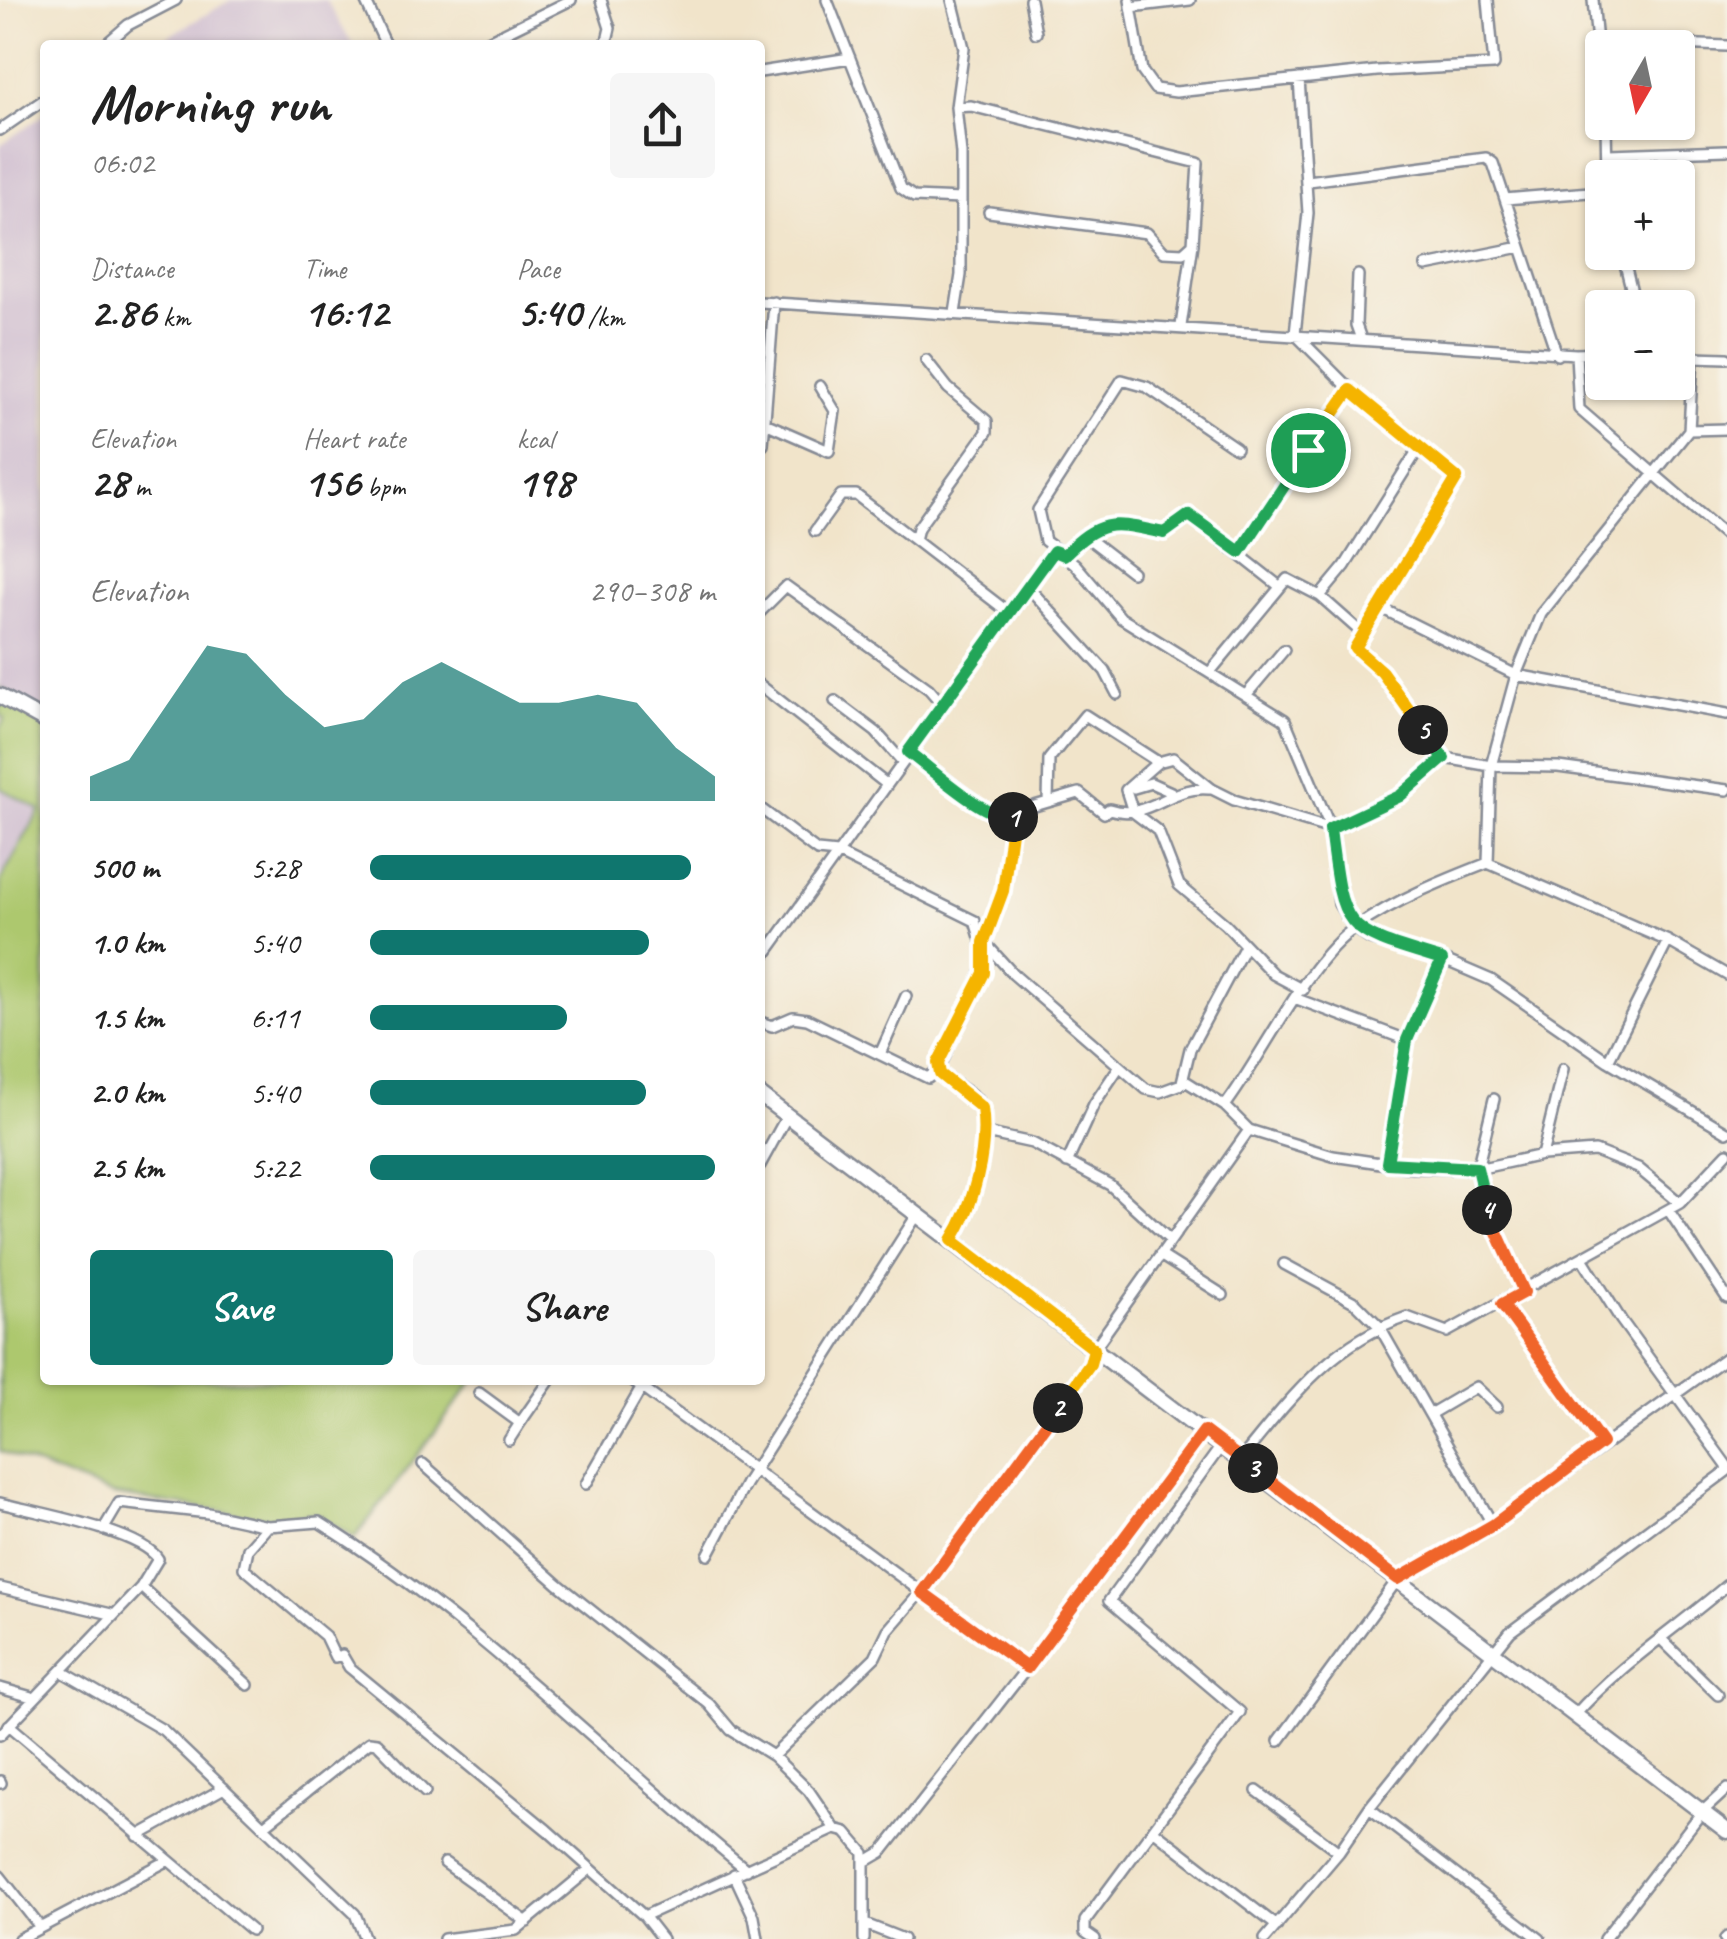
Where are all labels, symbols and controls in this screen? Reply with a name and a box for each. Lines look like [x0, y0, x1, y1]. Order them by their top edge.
north arrow [1585, 30, 1695, 140]
map controls [1585, 30, 1695, 400]
text: Morning run [90, 69, 330, 139]
button: share [610, 73, 715, 178]
text: 06:02 [90, 142, 154, 183]
button: + [1585, 160, 1695, 270]
text: Distance [90, 251, 174, 286]
text: Time [303, 251, 346, 286]
text: Pace [517, 251, 560, 286]
text: 2.86 [90, 286, 156, 339]
text: 16:12 [303, 286, 388, 339]
text: 5:40 [517, 286, 581, 339]
button: − [1585, 290, 1695, 400]
text: km [156, 299, 190, 334]
text: /km [581, 299, 624, 334]
pin [1266, 408, 1351, 493]
text: Elevation [90, 421, 176, 456]
text: Heart rate [303, 421, 405, 456]
text: kcal [517, 421, 554, 456]
icon: arrive [1281, 423, 1336, 478]
text: 28 [90, 456, 128, 509]
text: 156 [303, 456, 360, 509]
text: 198 [517, 456, 573, 509]
text: m [128, 469, 150, 504]
text: bpm [360, 469, 405, 504]
text: Elevation [90, 570, 188, 611]
text: 290–308 m [589, 570, 715, 611]
pin: 5 [1398, 705, 1448, 755]
text: 5 [1417, 712, 1429, 747]
pin: 1 [988, 792, 1038, 842]
text: 1 [1007, 799, 1019, 834]
text: 500 m [90, 847, 159, 888]
text: 5:28 [250, 847, 300, 888]
text: 1.0 km [90, 922, 164, 963]
text: 5:40 [250, 922, 300, 963]
text: 1.5 km [90, 997, 164, 1038]
text: 6:11 [250, 997, 300, 1038]
text: 2.0 km [90, 1072, 164, 1113]
text: 5:40 [250, 1072, 300, 1113]
text: 2.5 km [90, 1147, 164, 1188]
text: 5:22 [250, 1147, 300, 1188]
pin: 4 [1462, 1185, 1512, 1235]
text: 4 [1481, 1192, 1493, 1227]
button: Save [90, 1250, 393, 1365]
button: Share [413, 1250, 715, 1365]
pin: 2 [1033, 1383, 1083, 1433]
text: 2 [1052, 1390, 1064, 1425]
pin: 3 [1228, 1443, 1278, 1493]
text: 3 [1247, 1450, 1259, 1485]

